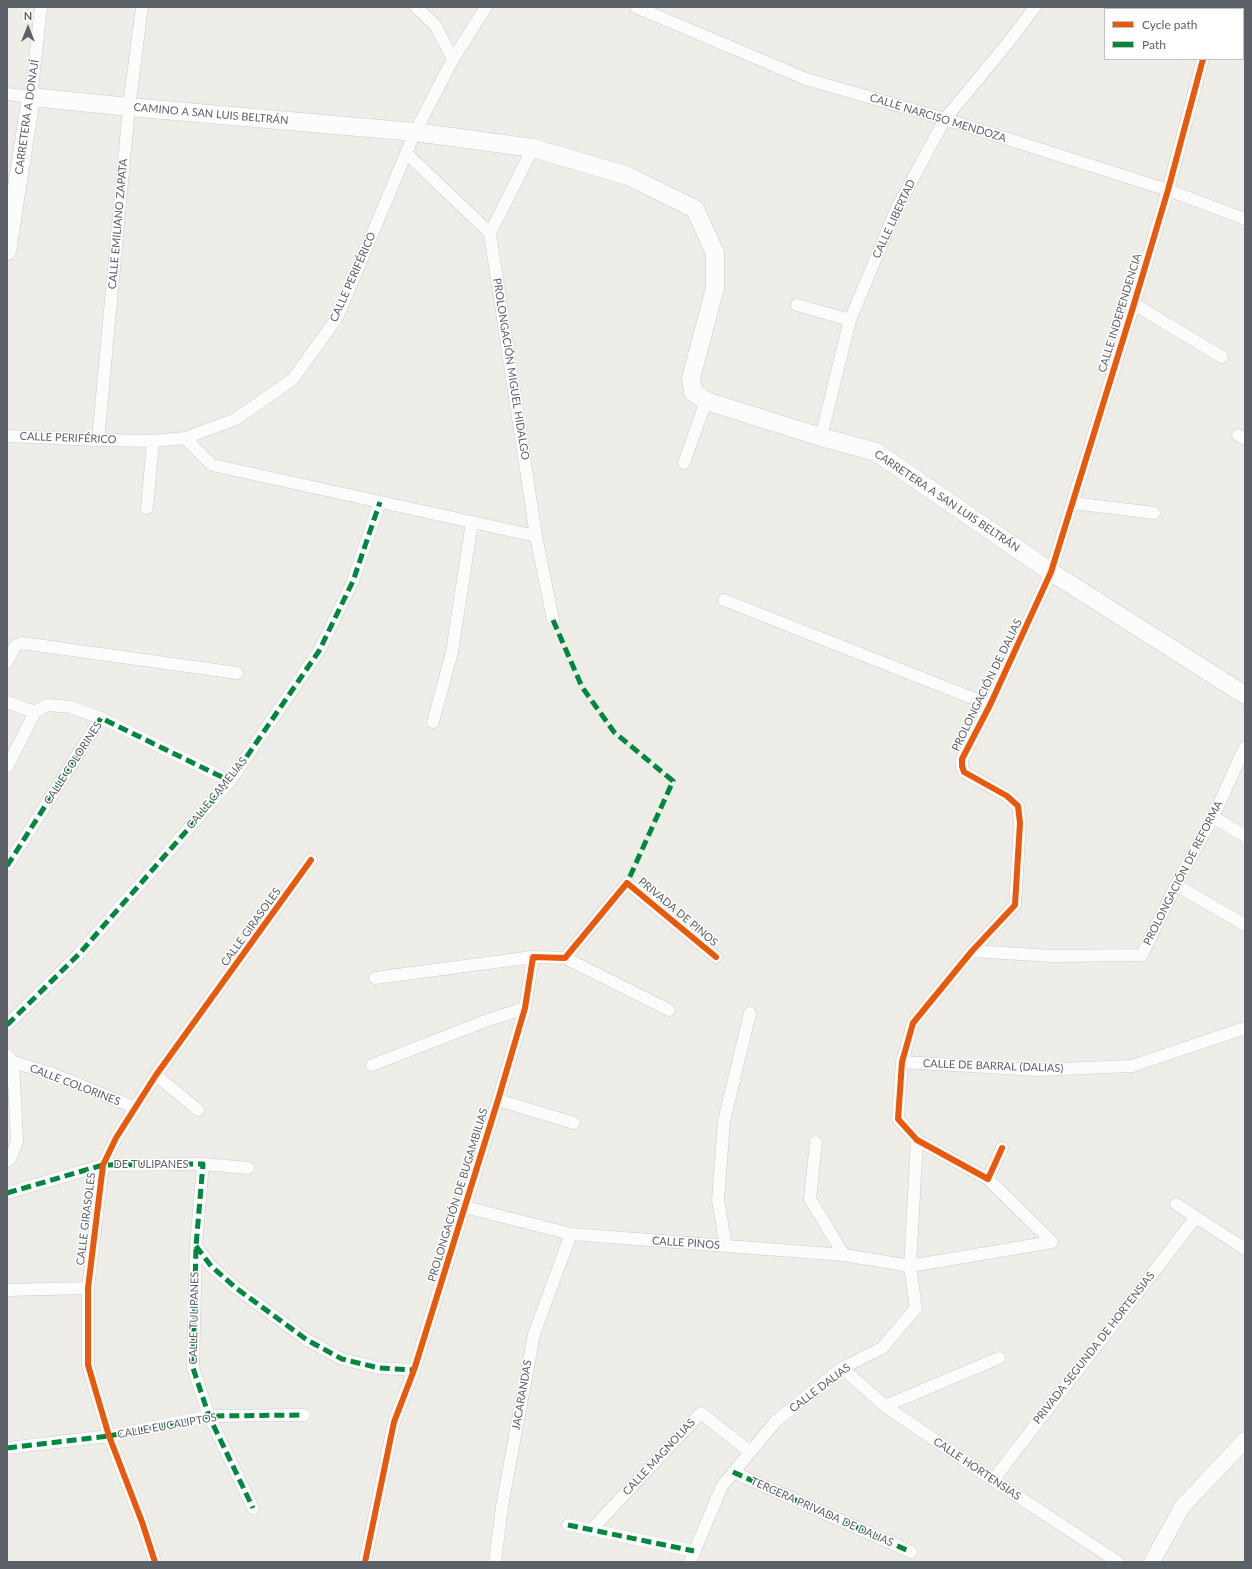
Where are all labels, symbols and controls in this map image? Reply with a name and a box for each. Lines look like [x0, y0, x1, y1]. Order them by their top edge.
north arrow [8, 8, 48, 48]
legend [1104, 8, 1244, 60]
text: N [24, 9, 32, 22]
text: Cycle path [1142, 17, 1197, 32]
text: Path [1142, 37, 1166, 52]
street label: CARRETERA A DONAJÍ [12, 59, 42, 175]
street label: CALLE NARCISO MENDOZA [868, 91, 1008, 145]
street label: CAMINO A SAN LUIS BELTRÁN [133, 101, 289, 127]
street label: CALLE EMILIANO ZAPATA [106, 158, 130, 290]
street label: CALLE LIBERTAD [870, 177, 918, 261]
street label: CALLE PERIFÉRICO [327, 230, 379, 324]
street label: CALLE INDEPENDENCIA [1096, 252, 1144, 374]
street label: PROLONGACIÓN MIGUEL HIDALGO [490, 277, 532, 461]
street label: CALLE PERIFÉRICO [19, 430, 117, 446]
street label: CARRETERA A SAN LUIS BELTRÁN [872, 447, 1022, 555]
street label: PROLONGACIÓN DE DALIAS [949, 617, 1025, 753]
street label: CALLE COLORINES [41, 719, 105, 807]
street label: CALLE CAMELIAS [184, 754, 250, 832]
street label: PROLONGACIÓN DE REFORMA [1141, 798, 1225, 948]
street label: PRIVADA DE PINOS [636, 875, 720, 949]
street label: CALLE GIRASOLES [218, 885, 284, 969]
street label: CALLE DE BARRAL (DALIAS) [923, 1057, 1063, 1075]
street label: CALLE COLORINES [28, 1062, 122, 1108]
street label: PROLONGACIÓN DE BUGAMBILIAS [425, 1106, 491, 1284]
street label: DE TULIPANES [113, 1157, 189, 1171]
street label: CALLE GIRASOLES [74, 1172, 98, 1266]
street label: CALLE PINOS [652, 1234, 720, 1252]
street label: PRIVADA SEGUNDA DE HORTENSIAS [1030, 1269, 1158, 1427]
street label: CALLE TULIPANES [187, 1271, 201, 1365]
street label: JACARANDAS [509, 1359, 535, 1431]
street label: CALLE DALIAS [787, 1361, 853, 1415]
street label: CALLE EUCALIPTOS [116, 1411, 218, 1441]
street label: CALLE MAGNOLIAS [620, 1416, 698, 1498]
street label: CALLE HORTENSIAS [931, 1435, 1023, 1503]
street label: TERCERA PRIVADA DE DALIAS [748, 1474, 896, 1550]

